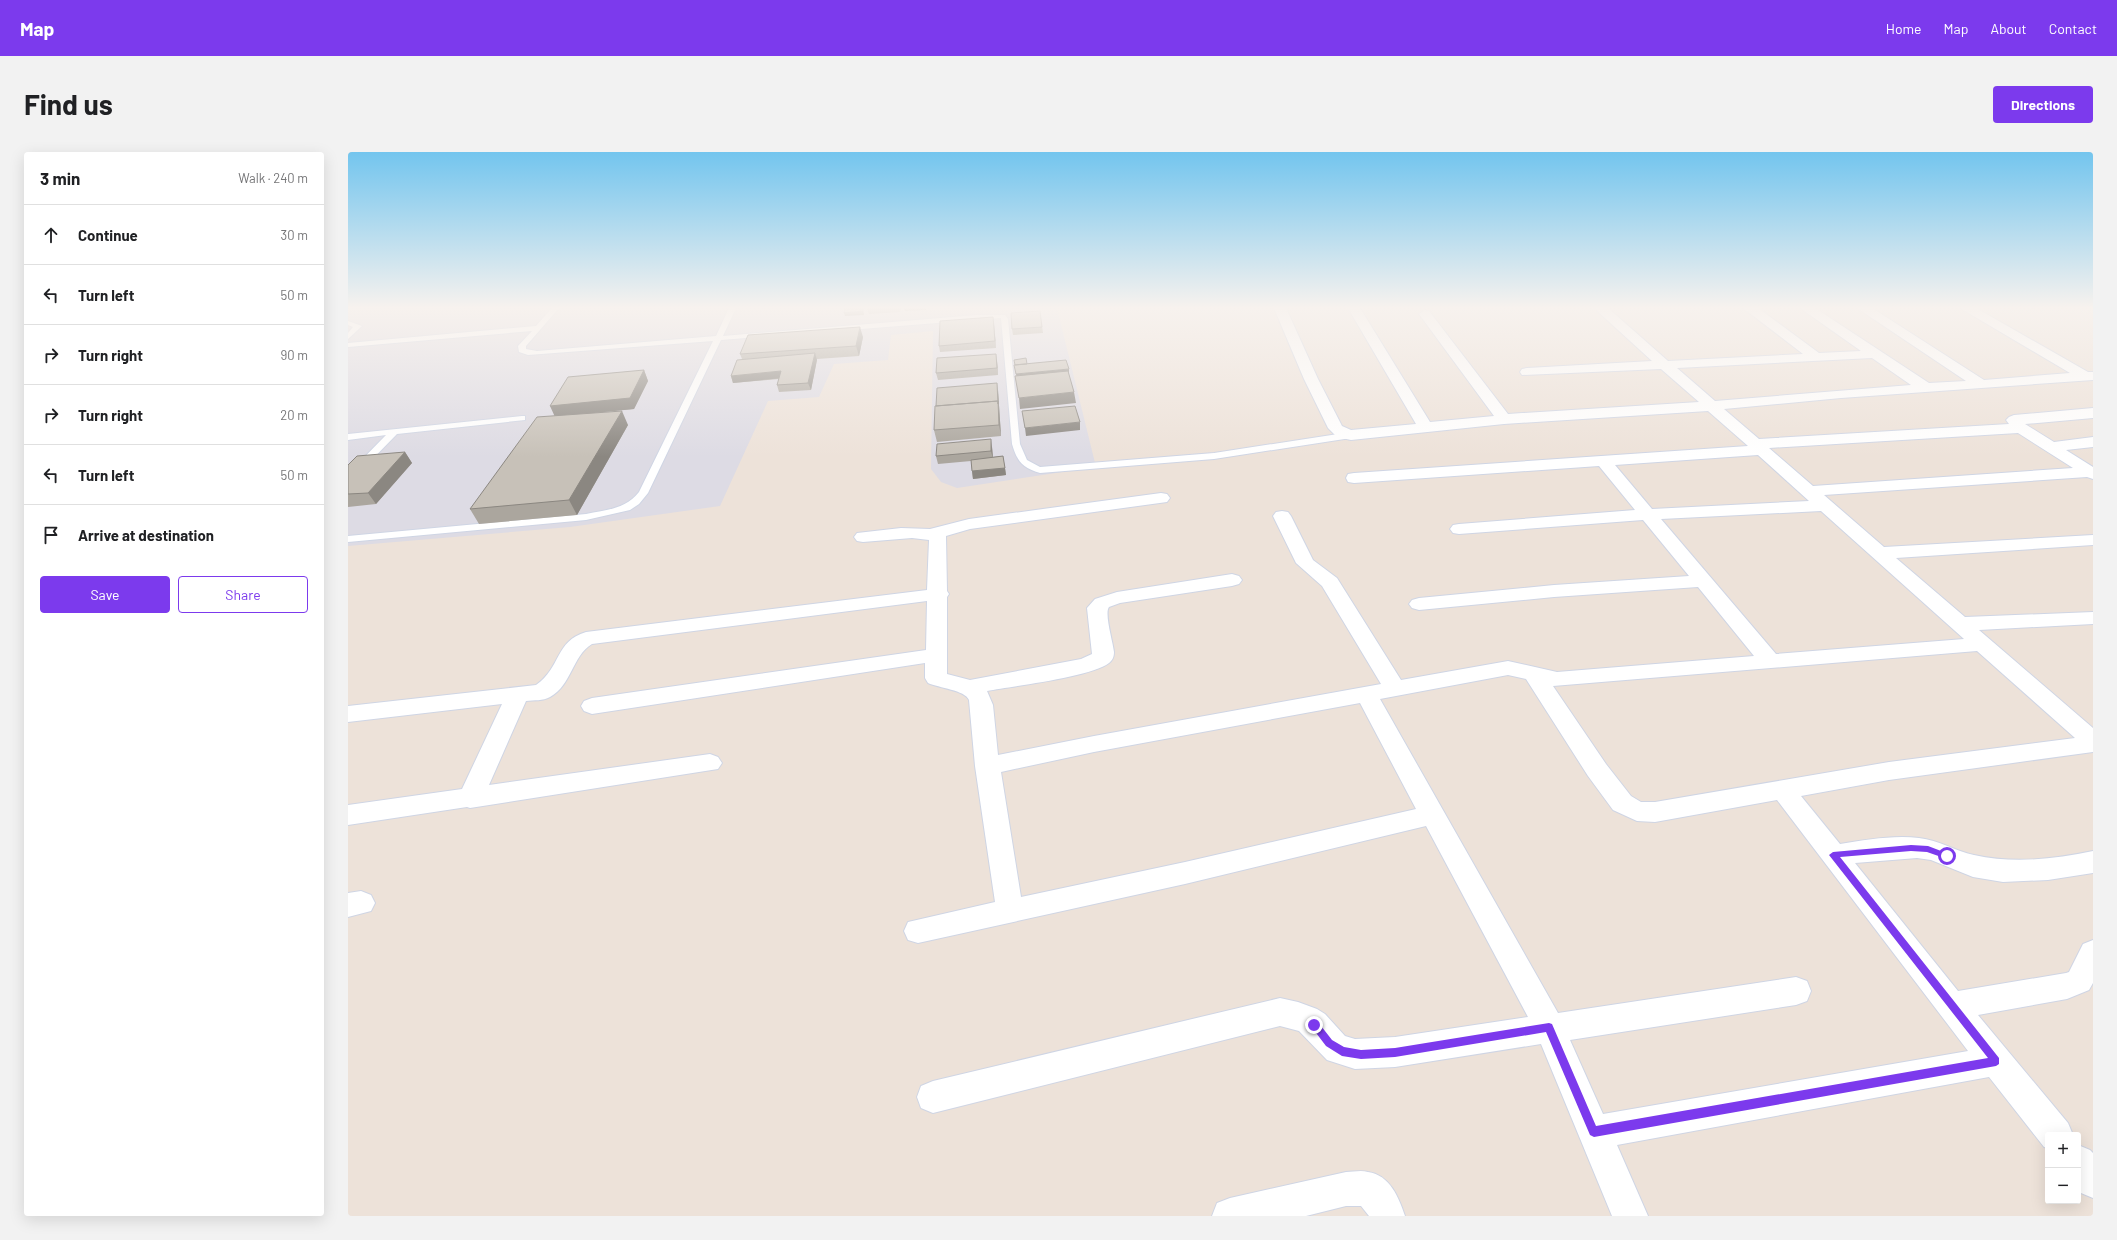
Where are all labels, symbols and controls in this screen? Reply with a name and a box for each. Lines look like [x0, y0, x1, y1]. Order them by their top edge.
text: Map [20, 17, 54, 40]
text: Home [1886, 20, 1922, 37]
text: Map [1944, 20, 1968, 37]
text: About [1990, 20, 2027, 37]
text: Contact [2049, 20, 2097, 37]
button: Directions [1993, 86, 2093, 123]
text: Find us [24, 87, 113, 121]
text: 3 min [40, 168, 80, 188]
text: Walk · 240 m [238, 170, 308, 186]
icon: ahead [40, 224, 62, 246]
text: Continue [78, 226, 138, 244]
text: 30 m [281, 227, 308, 243]
icon: left [40, 284, 62, 306]
text: Turn left [78, 286, 134, 304]
text: 50 m [281, 287, 308, 303]
icon: right [40, 344, 62, 366]
text: Turn right [78, 346, 143, 364]
text: 90 m [281, 347, 308, 363]
icon: right [40, 404, 62, 426]
text: Turn right [78, 406, 143, 424]
text: 20 m [280, 407, 308, 423]
icon: left [40, 464, 62, 486]
text: Turn left [78, 466, 134, 484]
text: 50 m [281, 467, 308, 483]
icon: arrive [40, 524, 62, 546]
text: Arrive at destination [78, 526, 214, 544]
button: Save [40, 576, 170, 613]
button: Share [178, 576, 308, 613]
route start [1938, 847, 1956, 865]
route end [1305, 1016, 1323, 1034]
map controls [2045, 1132, 2081, 1204]
button: + [2045, 1132, 2081, 1168]
button: − [2045, 1168, 2081, 1204]

